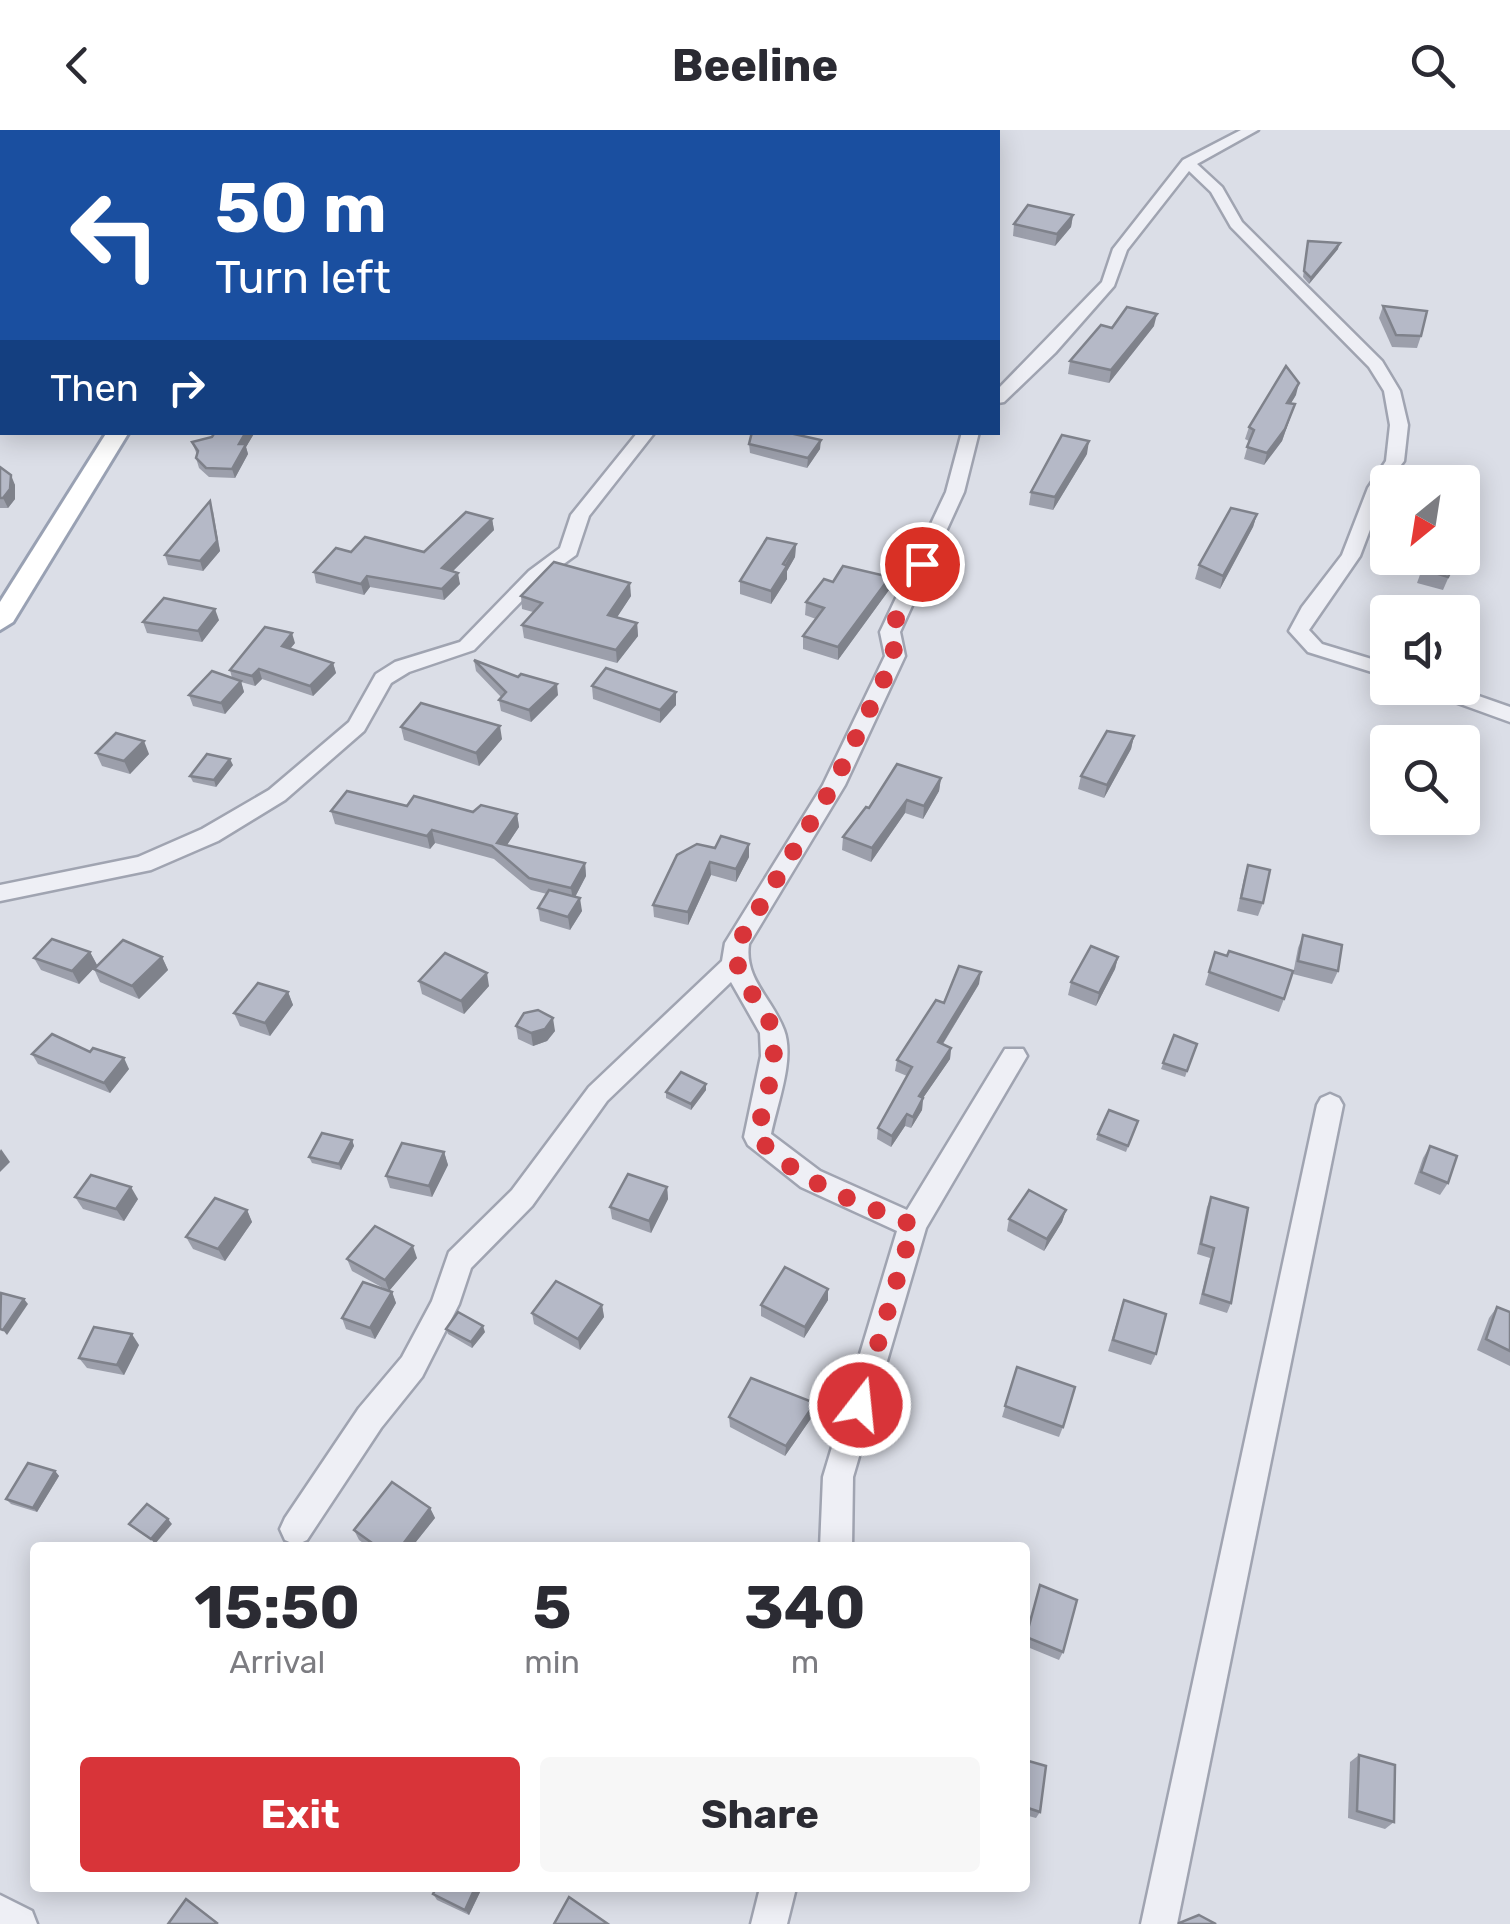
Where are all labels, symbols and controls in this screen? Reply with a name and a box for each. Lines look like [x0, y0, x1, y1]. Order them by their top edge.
icon: back [50, 38, 105, 93]
icon: search [1405, 38, 1460, 93]
text: Beeline [672, 39, 838, 92]
text: 50 m [215, 167, 387, 250]
icon: left [50, 170, 180, 300]
text: Turn left [215, 251, 391, 304]
icon: right [159, 360, 214, 415]
text: Then [50, 365, 139, 411]
north arrow [1370, 465, 1480, 575]
map controls [1370, 465, 1480, 835]
pin [880, 522, 965, 607]
icon: arrive [895, 537, 950, 592]
button: sound [1370, 595, 1480, 705]
button: search [1370, 725, 1480, 835]
position arrow [808, 1353, 912, 1457]
text: 15:50 [194, 1572, 360, 1643]
text: 5 [533, 1572, 572, 1643]
text: 340 [744, 1572, 866, 1643]
text: Arrival [229, 1643, 325, 1681]
text: min [524, 1643, 580, 1681]
text: m [791, 1643, 819, 1681]
button: Exit [80, 1757, 520, 1872]
button: Share [540, 1757, 980, 1872]

